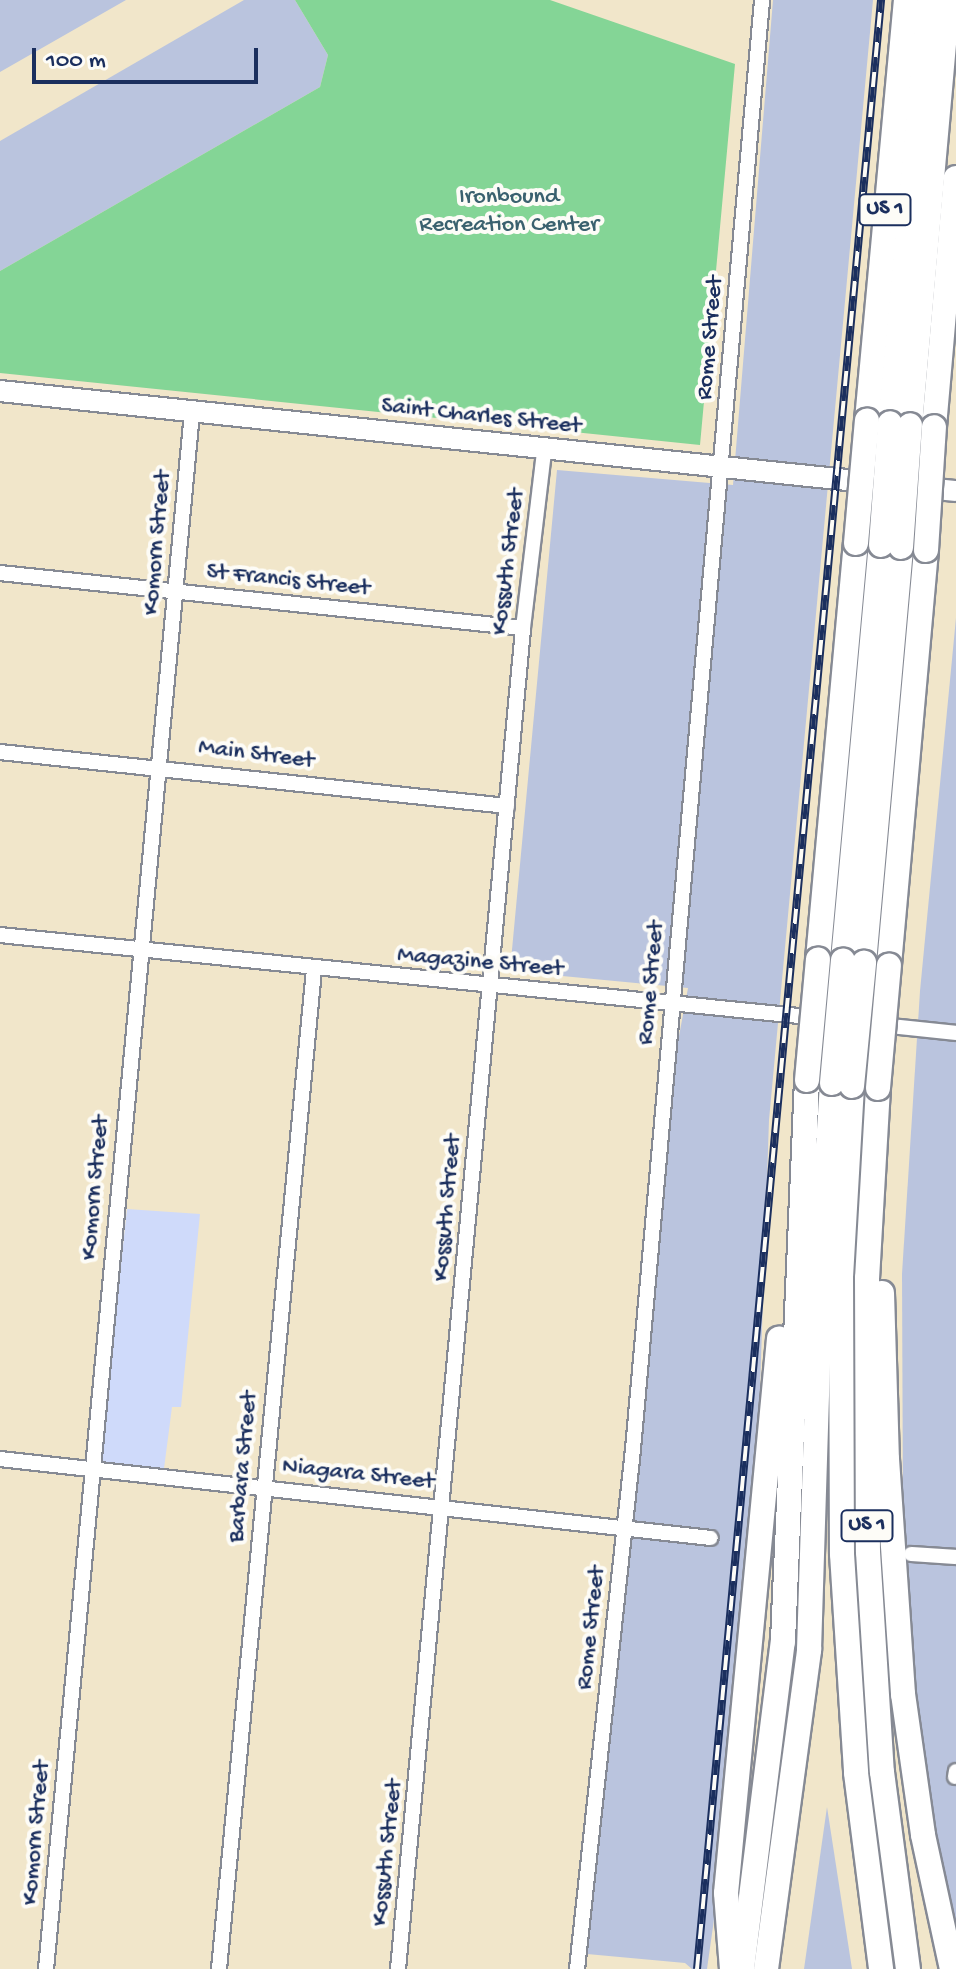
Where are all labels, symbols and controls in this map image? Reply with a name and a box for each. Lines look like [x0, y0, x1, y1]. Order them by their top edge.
scale bar [36, 32, 262, 82]
text: 100 m [46, 47, 106, 76]
park label: Ironbound Recreation Center [419, 184, 599, 240]
road number: US 1 [857, 192, 913, 228]
street label: Rome Street [691, 275, 731, 401]
street label: Saint Charles Street [380, 392, 582, 442]
street label: Komorn Street [137, 470, 179, 616]
street label: Kossuth Street [486, 487, 532, 637]
street label: St Francis Street [205, 558, 371, 604]
street label: Main Street [197, 734, 315, 776]
street label: Rome Street [632, 920, 672, 1046]
street label: Magazine Street [396, 941, 564, 985]
street label: Komorn Street [75, 1115, 117, 1261]
street label: Kossuth Street [427, 1134, 469, 1282]
street label: Barbara Street [223, 1390, 265, 1544]
street label: Niagara Street [281, 1453, 435, 1497]
road number: US 1 [839, 1508, 895, 1544]
street label: Rome Street [571, 1565, 613, 1691]
street label: Komorn Street [16, 1760, 58, 1906]
street label: Kossuth Street [366, 1778, 410, 1928]

